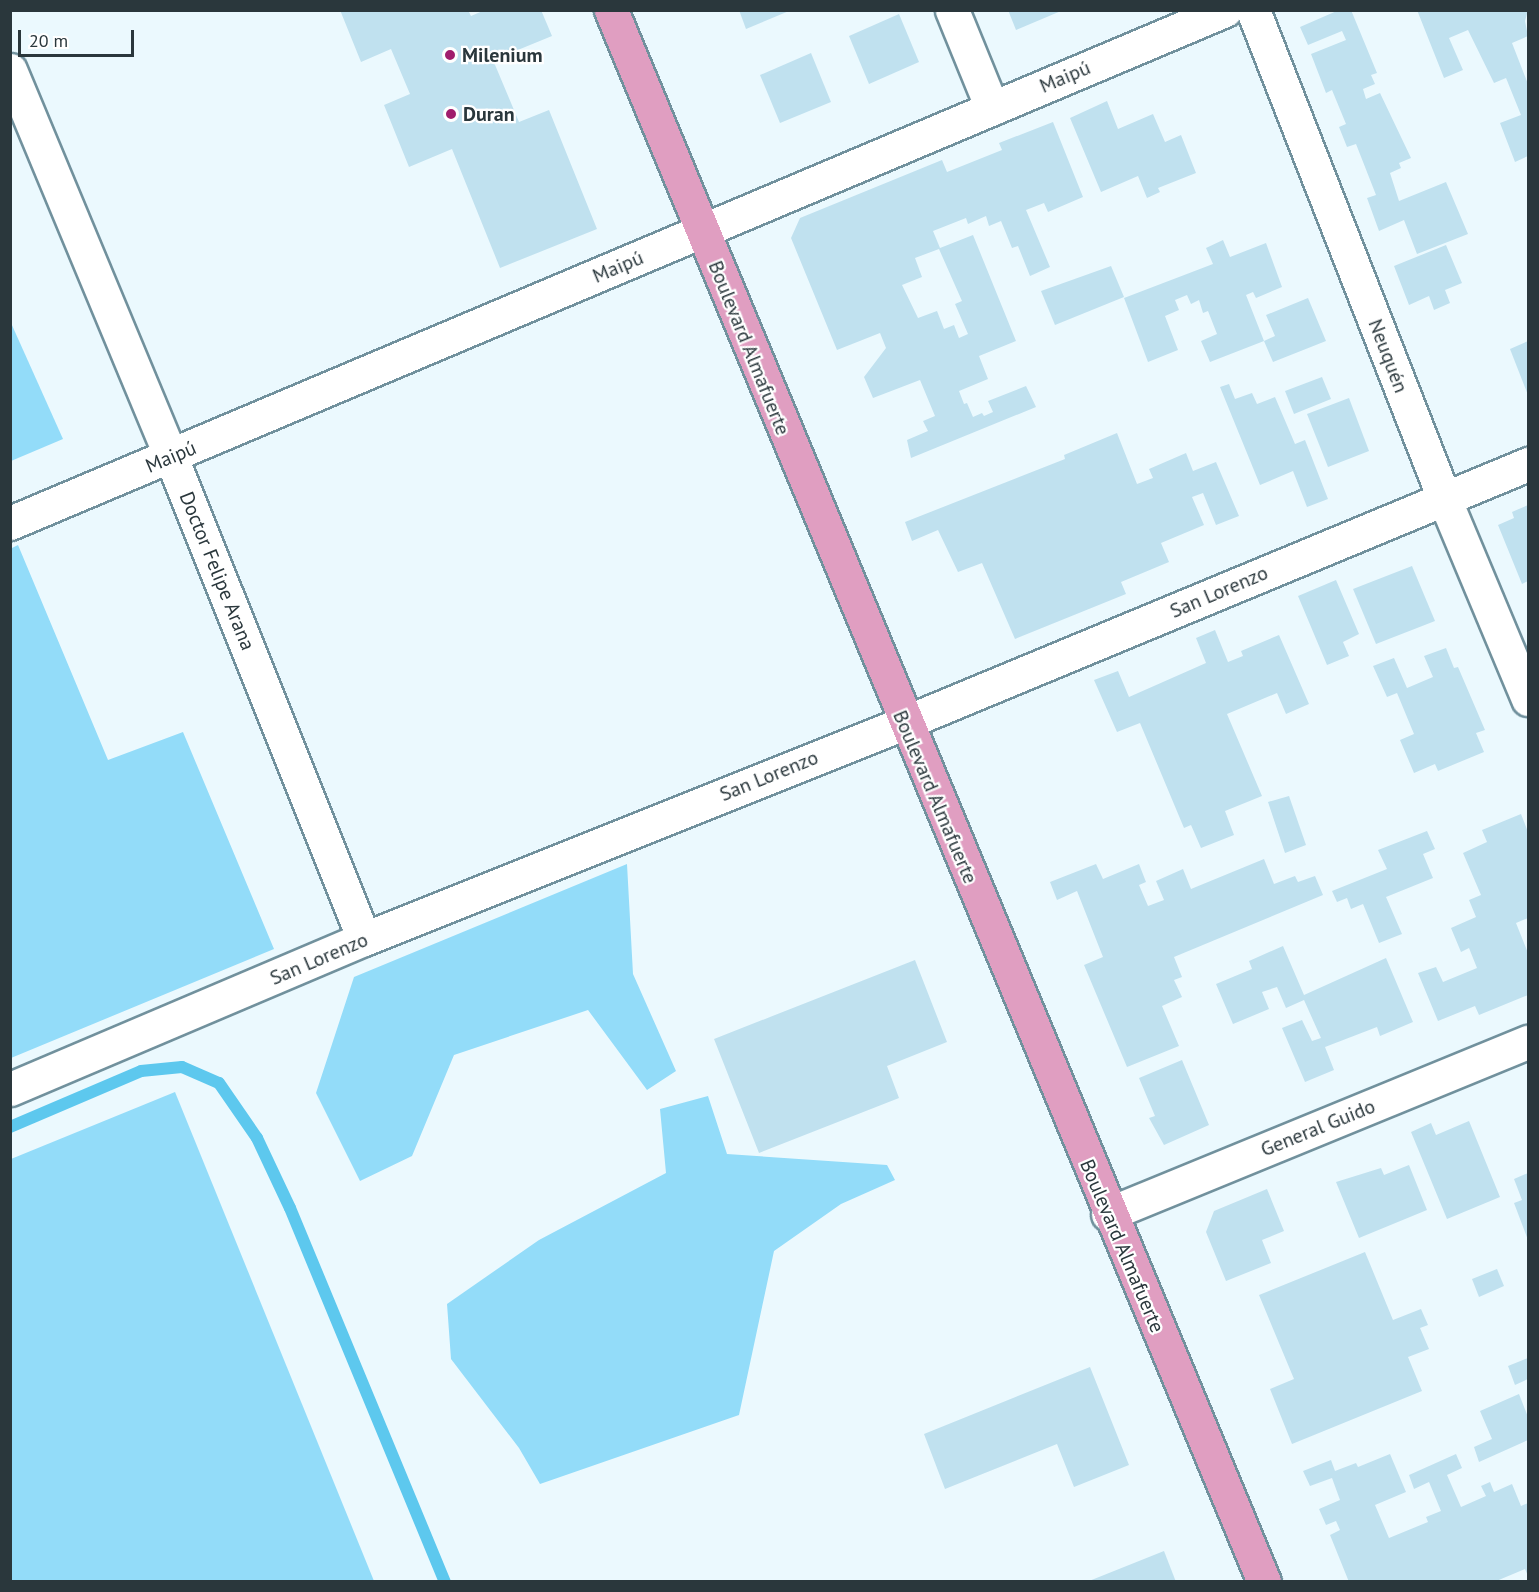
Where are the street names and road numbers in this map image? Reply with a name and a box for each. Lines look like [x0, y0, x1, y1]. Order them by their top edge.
street label: Maipú [1036, 56, 1094, 98]
street label: Maipú [589, 246, 647, 288]
street label: Boulevard Almafuerte [703, 257, 795, 439]
street label: Neuquén [1363, 316, 1413, 396]
street label: Maipú [142, 436, 200, 478]
street label: Doctor Felipe Arana [174, 488, 260, 654]
street label: San Lorenzo [1166, 561, 1272, 623]
street label: Boulevard Almafuerte [888, 707, 982, 887]
street label: San Lorenzo [716, 745, 822, 807]
street label: San Lorenzo [266, 928, 372, 990]
street label: General Guido [1257, 1094, 1379, 1162]
street label: Boulevard Almafuerte [1075, 1156, 1169, 1336]

